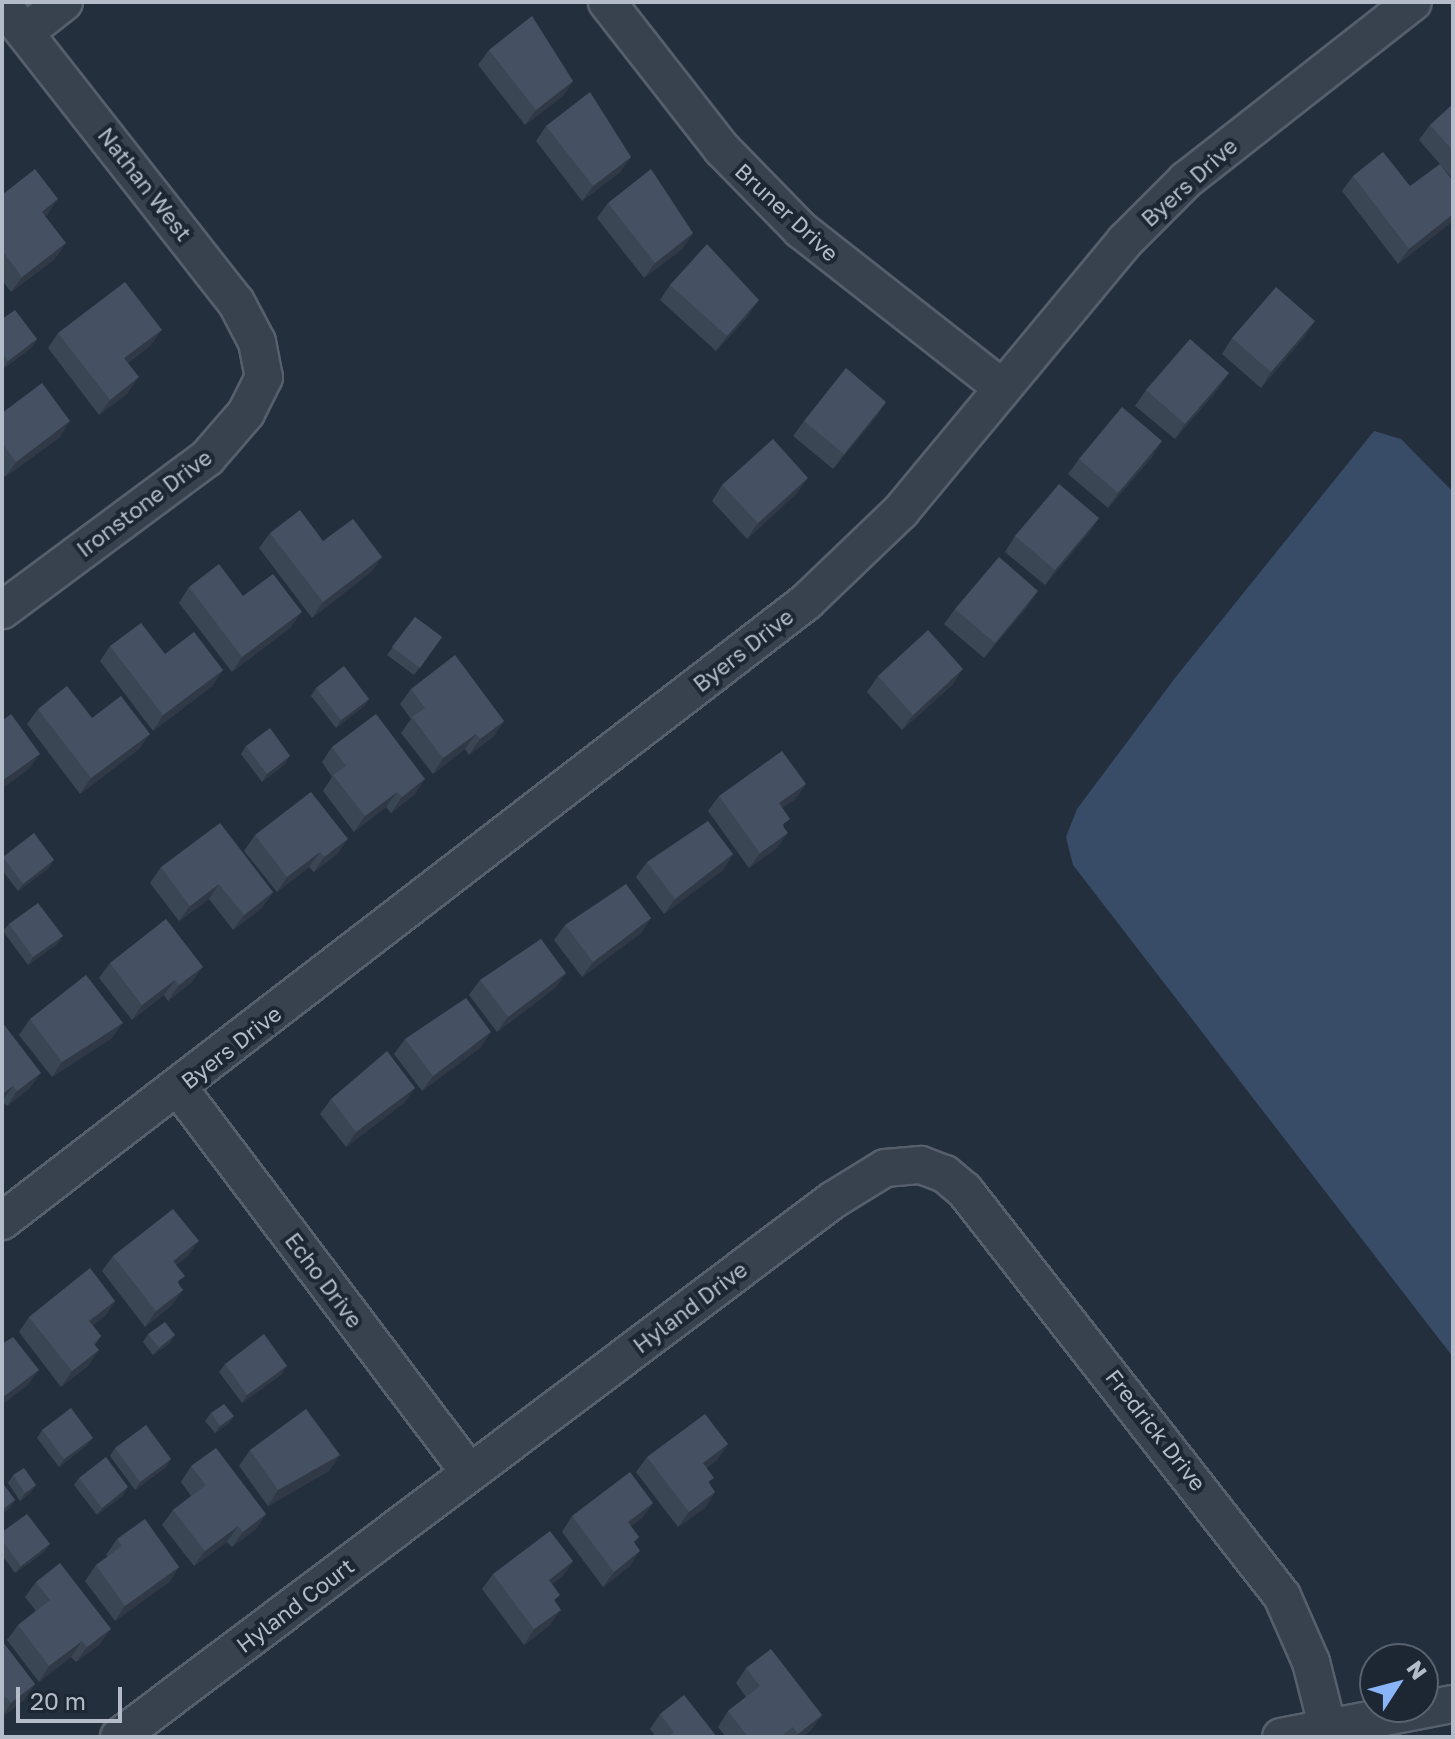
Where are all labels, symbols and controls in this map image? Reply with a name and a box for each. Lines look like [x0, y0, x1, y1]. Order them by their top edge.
street label: Nathan West [93, 122, 197, 246]
street label: Byers Drive [1136, 132, 1242, 232]
street label: Bruner Drive [730, 157, 844, 267]
street label: Ironstone Drive [71, 444, 217, 562]
street label: Byers Drive [688, 603, 798, 697]
street label: Byers Drive [176, 1000, 286, 1094]
street label: Echo Drive [280, 1227, 368, 1333]
street label: Hyland Drive [628, 1256, 752, 1358]
street label: Fredrick Drive [1100, 1364, 1212, 1496]
street label: Hyland Court [231, 1552, 359, 1658]
north arrow [1359, 1643, 1439, 1723]
text: N [1401, 1655, 1433, 1684]
scale bar [20, 1671, 126, 1721]
text: 20 m [30, 1686, 86, 1715]

